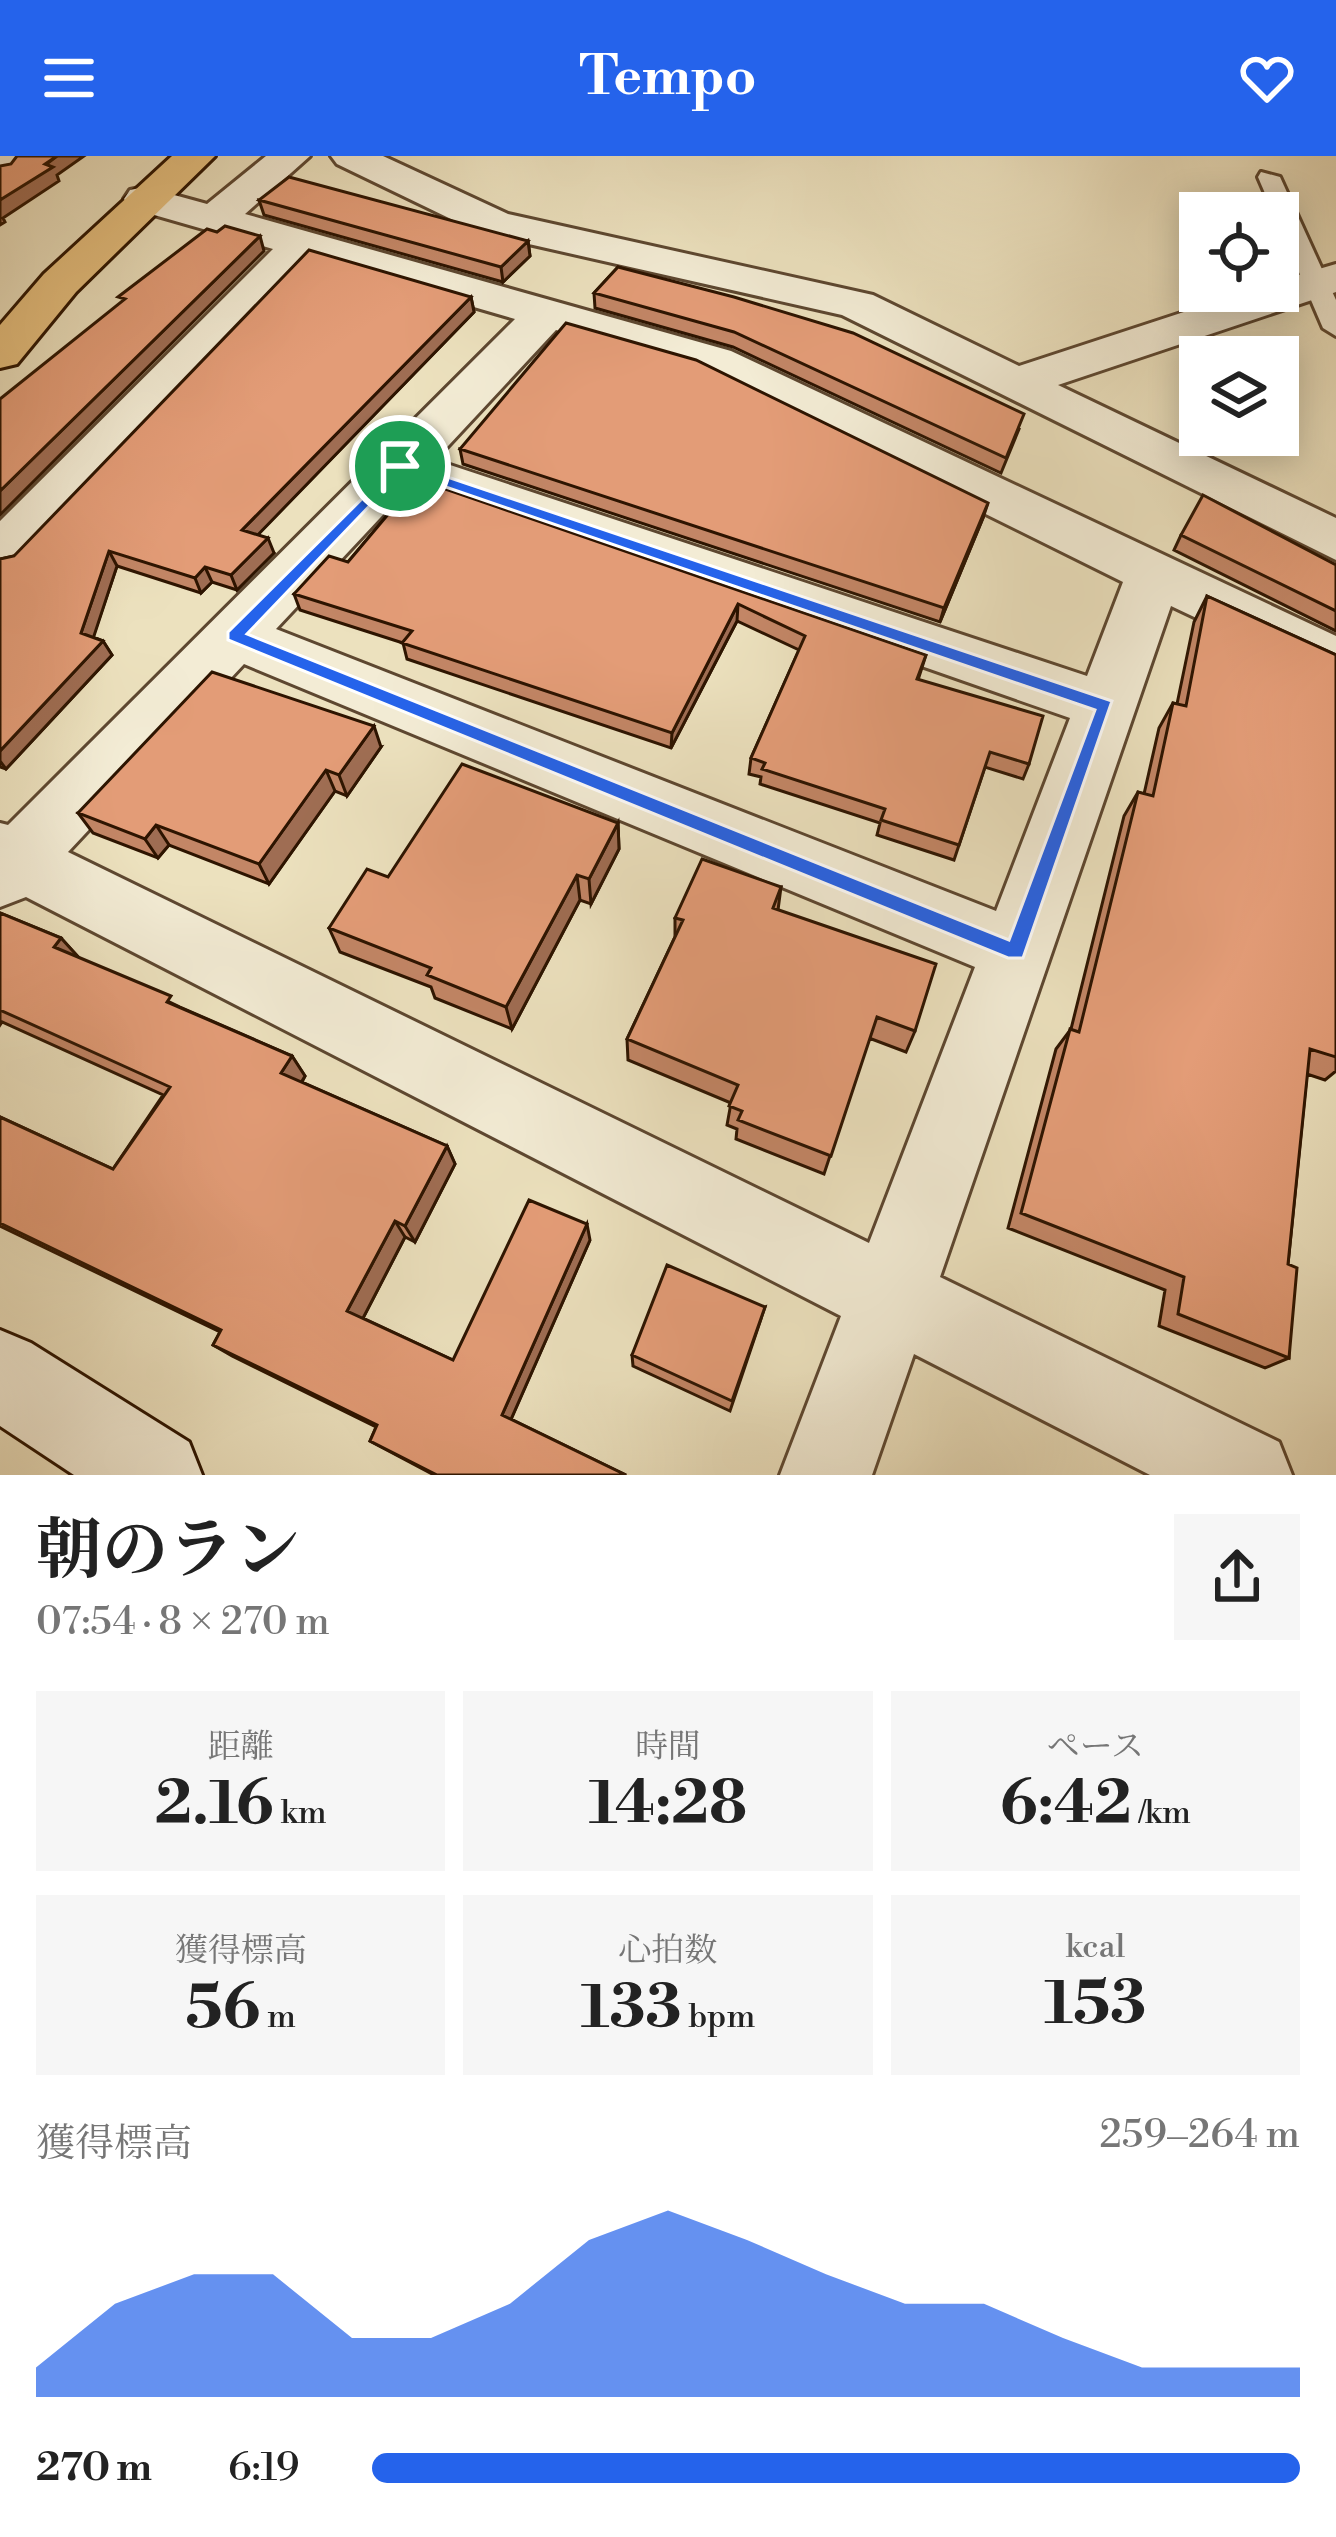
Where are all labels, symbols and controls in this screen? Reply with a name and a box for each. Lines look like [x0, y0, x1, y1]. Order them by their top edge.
text: Tempo [579, 44, 757, 112]
icon: menu [36, 45, 102, 111]
icon: heart [1234, 45, 1300, 111]
map controls [1179, 192, 1299, 456]
button: locate [1179, 192, 1299, 312]
button: layers [1179, 336, 1299, 456]
pin [349, 415, 451, 517]
icon: arrive [367, 433, 433, 499]
text: 朝のラン [36, 1511, 300, 1594]
button: share [1174, 1514, 1300, 1640]
text: 07:54 · 8 × 270 m [36, 1598, 330, 1647]
text: 距離 [208, 1727, 274, 1768]
text: 時間 [635, 1727, 701, 1768]
text: ペース [1047, 1727, 1144, 1768]
text: 2.16 [155, 1768, 274, 1843]
text: 14:28 [589, 1768, 747, 1843]
text: 6:42 [1000, 1768, 1132, 1843]
text: km [274, 1793, 327, 1834]
text: /km [1132, 1793, 1191, 1834]
text: kcal [1065, 1927, 1125, 1968]
text: 獲得標高 [175, 1931, 307, 1972]
text: 心拍数 [618, 1931, 717, 1972]
text: 153 [1044, 1968, 1146, 2043]
text: 56 [185, 1972, 260, 2047]
text: 133 [581, 1972, 682, 2047]
text: m [260, 1997, 296, 2038]
text: bpm [682, 1997, 755, 2038]
text: 259–264 m [1100, 2111, 1300, 2160]
text: 獲得標高 [36, 2120, 192, 2169]
text: 270 m [36, 2444, 152, 2493]
text: 6:19 [228, 2444, 300, 2493]

